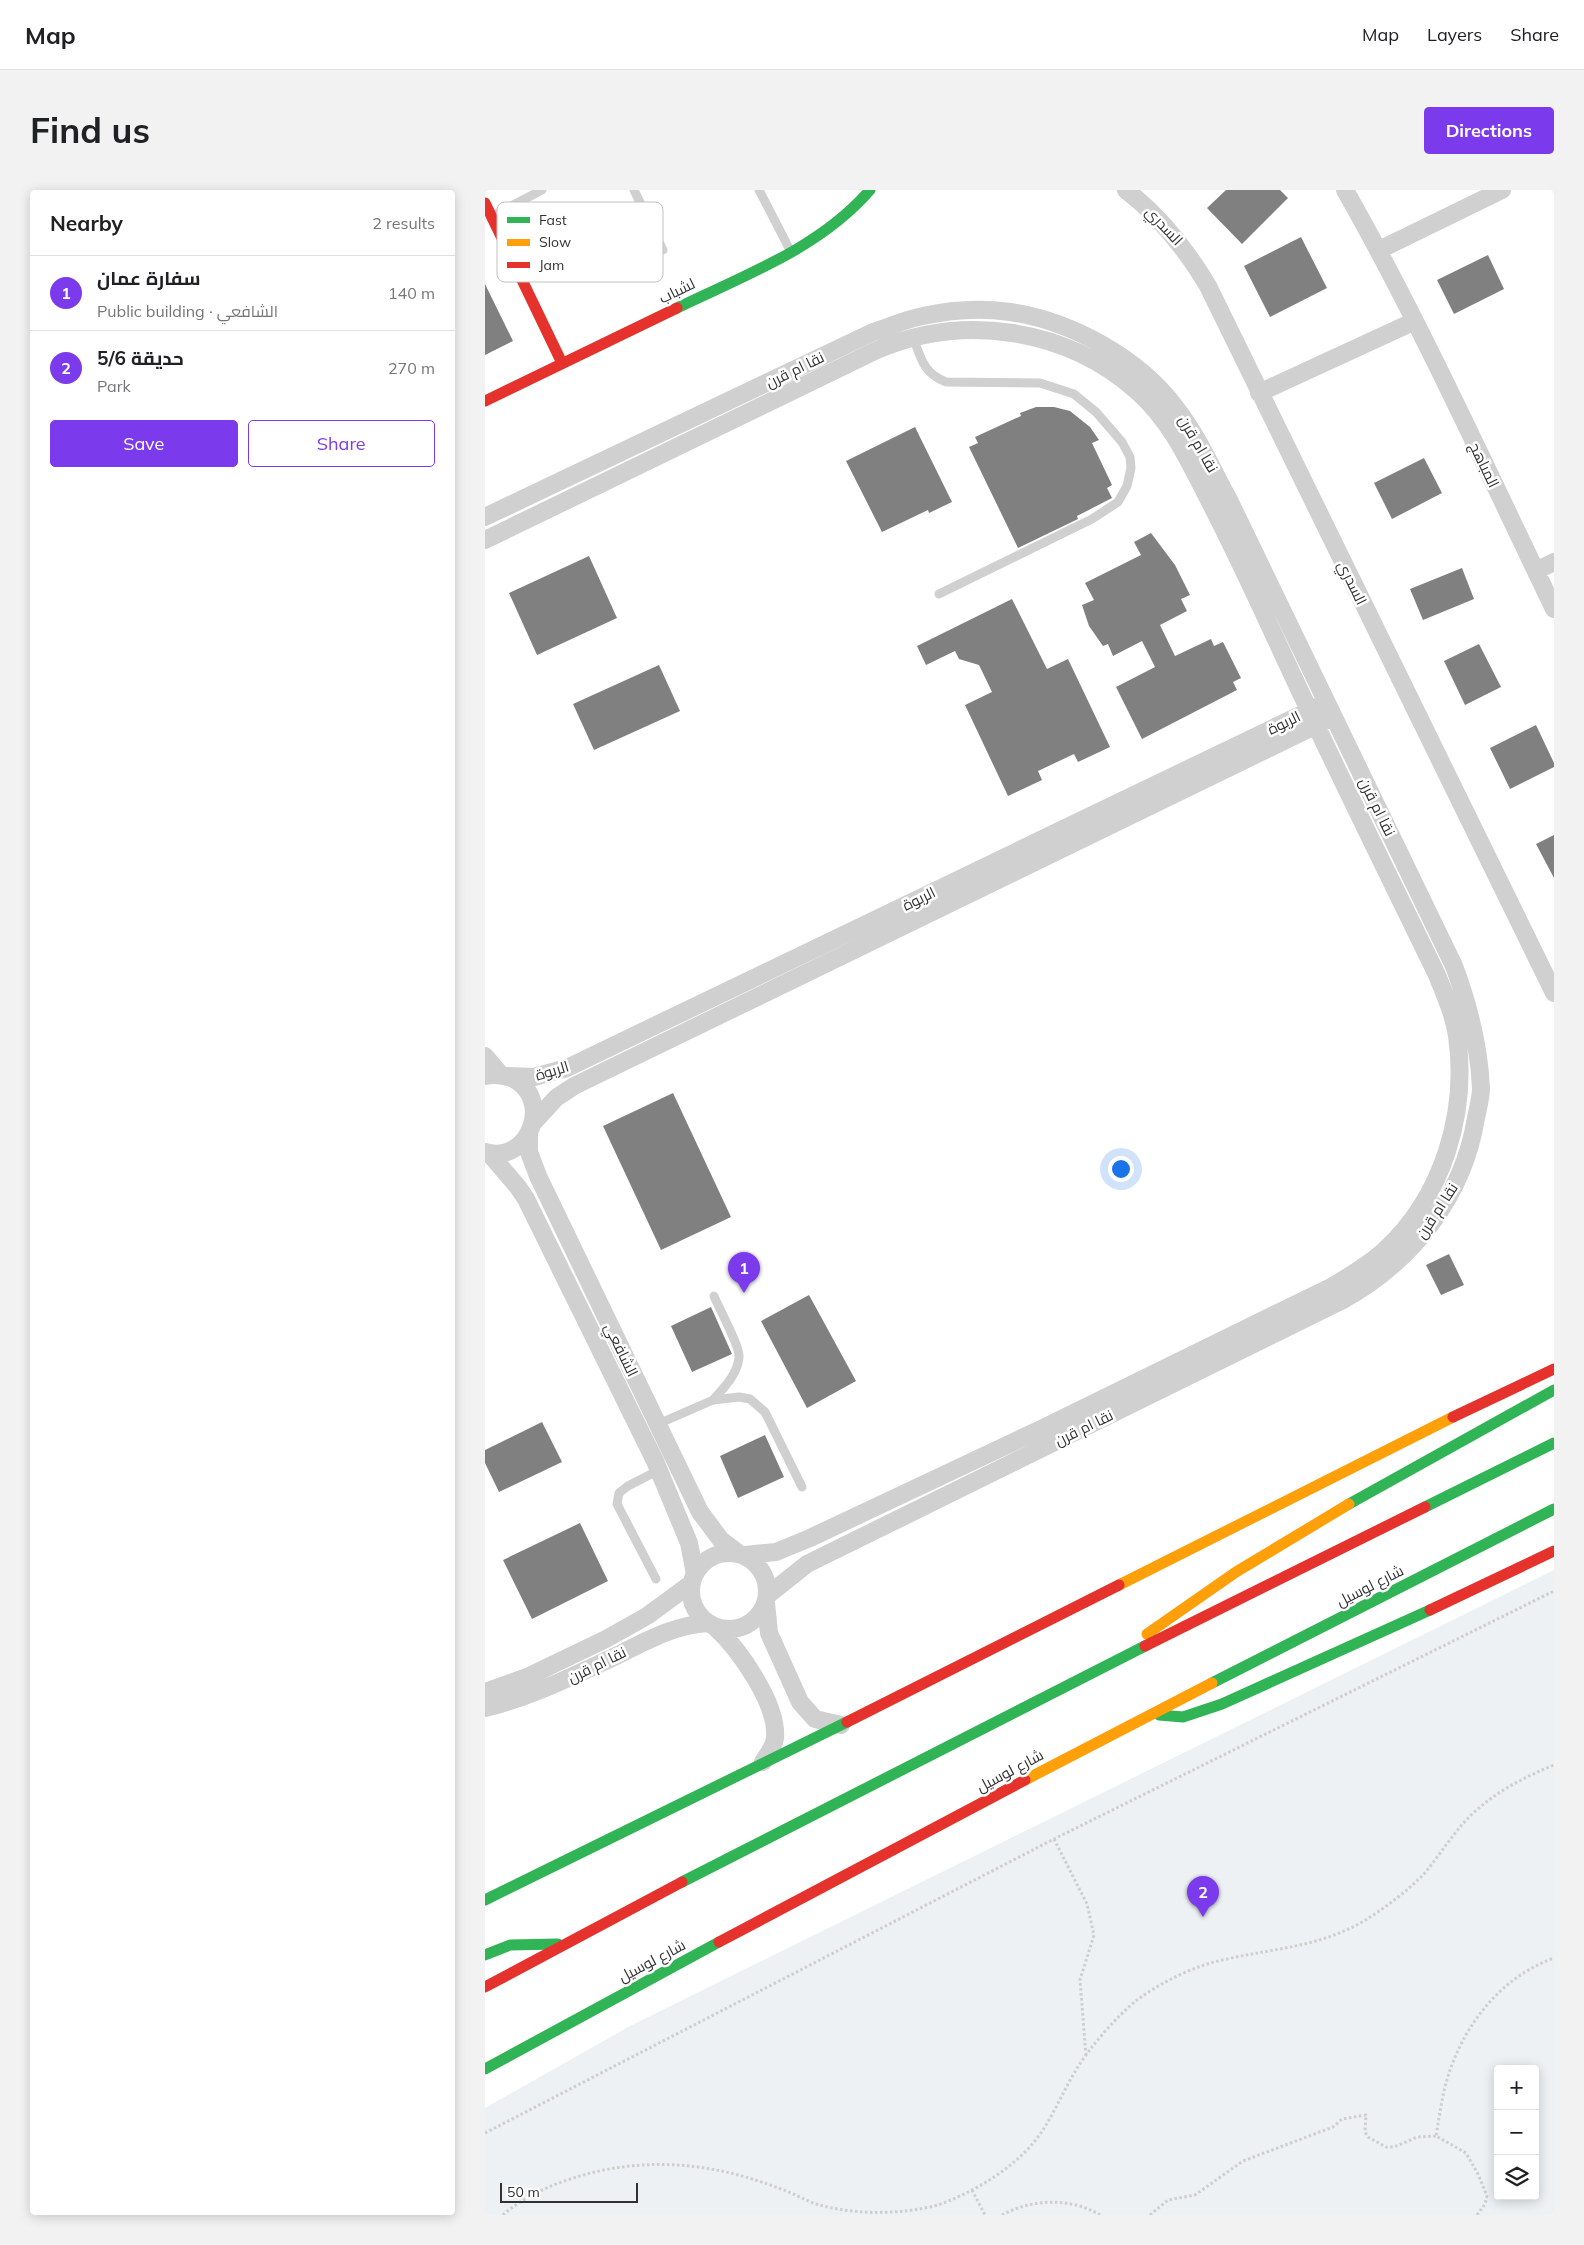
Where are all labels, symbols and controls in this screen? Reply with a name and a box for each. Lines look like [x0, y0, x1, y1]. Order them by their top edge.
text: Map [25, 20, 76, 50]
text: Map [1362, 23, 1399, 46]
text: Layers [1427, 23, 1482, 46]
text: Share [1510, 23, 1559, 46]
button: Directions [1424, 107, 1554, 154]
text: Find us [30, 108, 150, 152]
legend [497, 202, 663, 282]
street label: السدري [1139, 202, 1187, 251]
text: Nearby [50, 210, 123, 236]
text: Fast [539, 211, 567, 229]
text: 2 results [372, 213, 435, 233]
text: Slow [539, 233, 571, 251]
text: Jam [539, 256, 564, 274]
text: سفارة عمان [97, 266, 200, 290]
street label: لشباب [656, 274, 698, 307]
text: 1 [61, 283, 71, 303]
text: 140 m [388, 283, 435, 303]
text: Public building · الشافعي [97, 301, 278, 321]
text: حديقة 5/6 [97, 346, 184, 370]
street label: نقا ام قرن [762, 347, 828, 393]
text: 2 [61, 358, 71, 378]
text: 270 m [388, 358, 435, 378]
text: Park [97, 376, 131, 396]
street label: نقا ام قرن [1174, 412, 1222, 476]
button: Save [50, 420, 238, 467]
button: Share [248, 420, 435, 467]
street label: المباهج [1463, 439, 1504, 492]
street label: السدري [1331, 558, 1371, 609]
street label: الربوة [1264, 707, 1303, 739]
street label: نقا ام قرن [1354, 774, 1400, 840]
street label: الربوة [899, 883, 938, 915]
street label: الربوة [533, 1056, 571, 1085]
your location [1108, 1156, 1134, 1182]
street label: نقا ام قرن [1411, 1179, 1463, 1243]
pin: 1 [728, 1252, 760, 1293]
street label: الشافعي [598, 1320, 643, 1381]
street label: نقا ام قرن [1051, 1405, 1117, 1451]
street label: شارع لوسيل [1333, 1561, 1408, 1612]
street label: نقا ام قرن [564, 1642, 630, 1688]
street label: شارع لوسيل [973, 1745, 1047, 1798]
pin: 2 [1187, 1876, 1219, 1917]
street label: شارع لوسيل [615, 1935, 689, 1988]
map controls [1494, 2065, 1539, 2200]
button: + [1494, 2065, 1539, 2110]
button: − [1494, 2110, 1539, 2155]
button: layers [1494, 2155, 1539, 2200]
scale bar [500, 2180, 637, 2203]
text: 50 m [507, 2183, 540, 2201]

